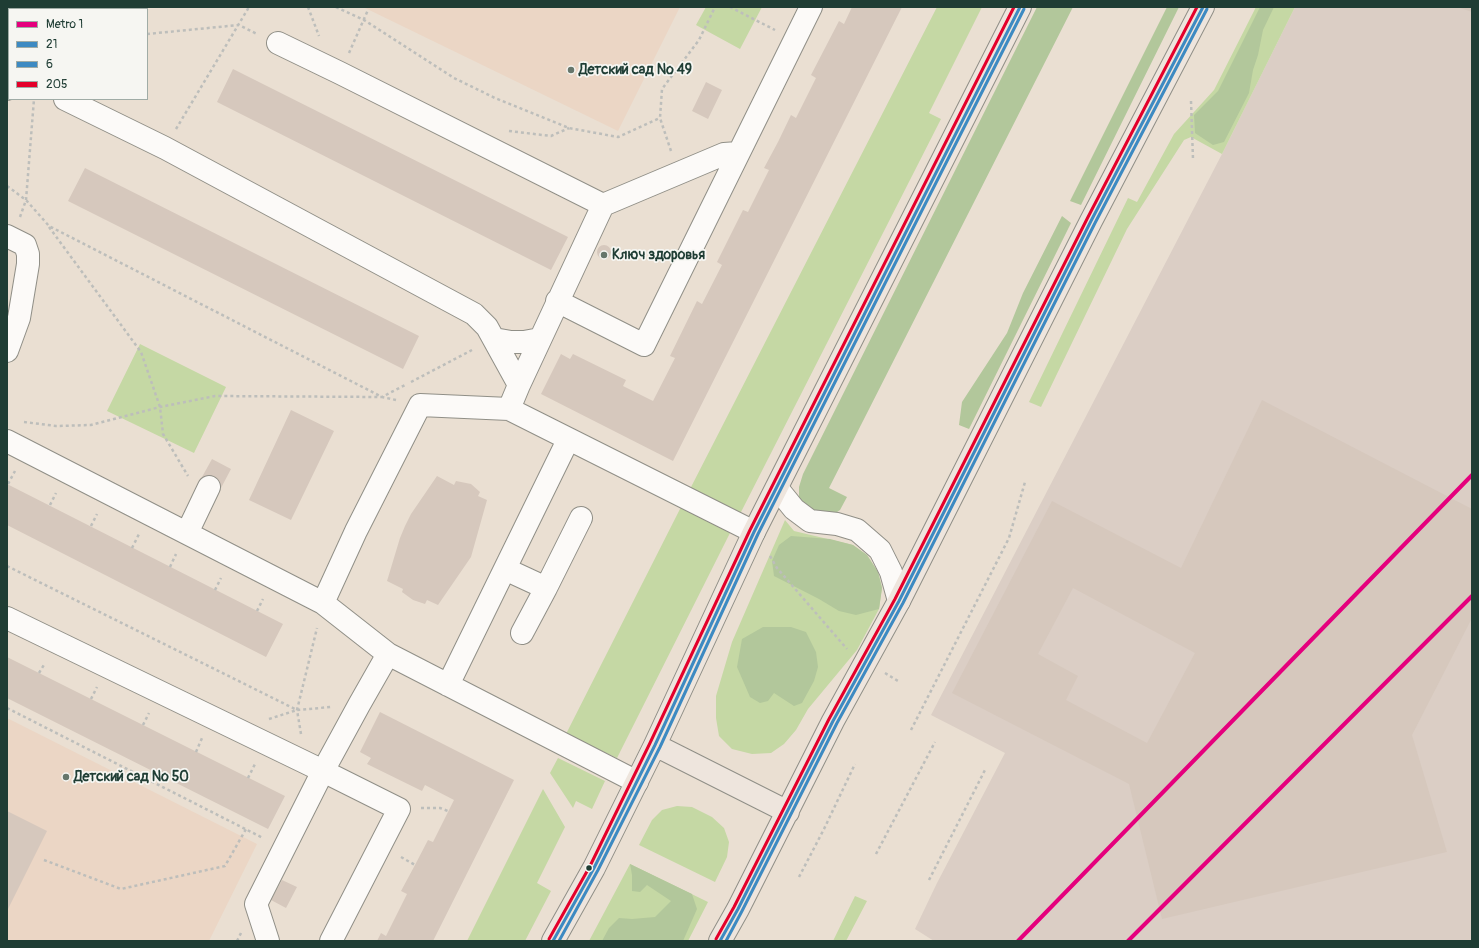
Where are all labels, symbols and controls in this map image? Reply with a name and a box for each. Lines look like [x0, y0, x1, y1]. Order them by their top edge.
legend [8, 8, 148, 100]
text: Metro 1 [46, 17, 83, 32]
text: 21 [46, 37, 57, 52]
text: 6 [46, 57, 53, 72]
place label: Детский сад № 49 [579, 62, 692, 78]
marker: Детский сад № 49 [566, 65, 576, 75]
text: 205 [46, 77, 67, 92]
place label: Ключ здоровья [612, 247, 705, 263]
marker: Ключ здоровья [599, 250, 609, 260]
place label: Детский сад № 50 [74, 769, 189, 785]
marker: Детский сад № 50 [61, 772, 71, 782]
unlabelled marker [584, 863, 594, 873]

